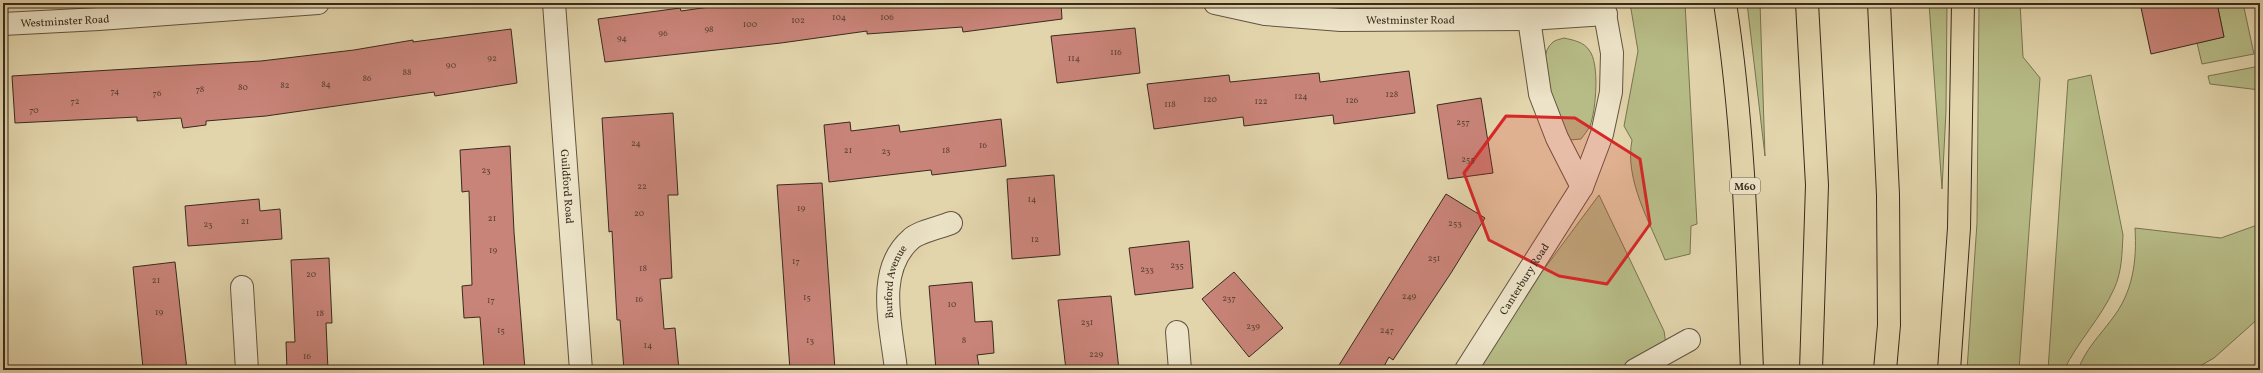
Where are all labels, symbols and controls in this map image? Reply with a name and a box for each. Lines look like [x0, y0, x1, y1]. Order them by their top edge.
house number: 104 [832, 11, 846, 24]
house number: 106 [880, 11, 894, 24]
street label: Westminster Road [20, 12, 110, 32]
street label: Westminster Road [1366, 13, 1455, 29]
house number: 102 [791, 14, 805, 27]
house number: 100 [743, 18, 758, 31]
house number: 98 [704, 23, 714, 36]
house number: 96 [658, 27, 668, 40]
house number: 94 [617, 32, 627, 45]
house number: 116 [1110, 46, 1122, 59]
house number: 92 [487, 52, 497, 65]
house number: 114 [1068, 52, 1080, 65]
house number: 90 [446, 59, 457, 72]
house number: 88 [402, 66, 412, 79]
house number: 86 [362, 72, 372, 85]
house number: 84 [321, 78, 331, 91]
house number: 82 [280, 79, 290, 92]
house number: 80 [238, 81, 249, 94]
house number: 78 [196, 83, 205, 96]
house number: 74 [111, 85, 119, 98]
house number: 76 [153, 87, 162, 100]
house number: 128 [1386, 88, 1399, 101]
house number: 124 [1294, 90, 1308, 103]
house number: 120 [1203, 93, 1217, 106]
house number: 126 [1346, 94, 1359, 107]
house number: 72 [70, 95, 80, 108]
house number: 122 [1254, 95, 1268, 108]
house number: 118 [1164, 98, 1176, 111]
house number: 70 [29, 104, 39, 117]
house number: 257 [1456, 116, 1470, 129]
house number: 24 [631, 137, 641, 150]
house number: 16 [979, 139, 987, 152]
house number: 21 [844, 144, 852, 157]
house number: 18 [942, 144, 950, 157]
house number: 23 [881, 145, 891, 158]
street label: Guildford Road [556, 149, 576, 224]
house number: 255 [1461, 153, 1475, 166]
house number: 23 [481, 164, 491, 177]
road number: M60 [1730, 178, 1760, 194]
house number: 22 [637, 180, 647, 193]
house number: 14 [1028, 193, 1036, 206]
house number: 19 [797, 202, 805, 215]
house number: 20 [634, 207, 645, 220]
house number: 21 [488, 212, 496, 225]
house number: 21 [241, 215, 249, 228]
house number: 253 [1448, 217, 1462, 230]
house number: 23 [203, 218, 213, 231]
house number: 12 [1031, 233, 1039, 246]
street label: Canterbury Road [1497, 241, 1553, 318]
street label: Burford Avenue [882, 242, 911, 319]
house number: 19 [489, 244, 497, 257]
house number: 251 [1428, 252, 1440, 265]
house number: 17 [792, 255, 800, 268]
house number: 235 [1170, 259, 1184, 272]
house number: 18 [639, 262, 647, 275]
house number: 233 [1140, 263, 1154, 276]
house number: 20 [306, 268, 317, 281]
house number: 21 [152, 274, 160, 287]
house number: 249 [1402, 290, 1416, 303]
house number: 15 [803, 291, 811, 304]
house number: 237 [1222, 292, 1236, 305]
house number: 16 [635, 293, 643, 306]
house number: 17 [487, 294, 495, 307]
house number: 10 [948, 298, 957, 311]
house number: 19 [155, 306, 163, 319]
house number: 18 [316, 307, 324, 320]
house number: 231 [1081, 316, 1093, 329]
house number: 239 [1246, 320, 1260, 333]
house number: 15 [497, 324, 505, 337]
house number: 247 [1380, 324, 1394, 337]
house number: 13 [806, 334, 814, 347]
house number: 8 [962, 334, 967, 347]
house number: 14 [644, 339, 652, 352]
house number: 229 [1089, 348, 1103, 361]
house number: 16 [303, 350, 311, 363]

